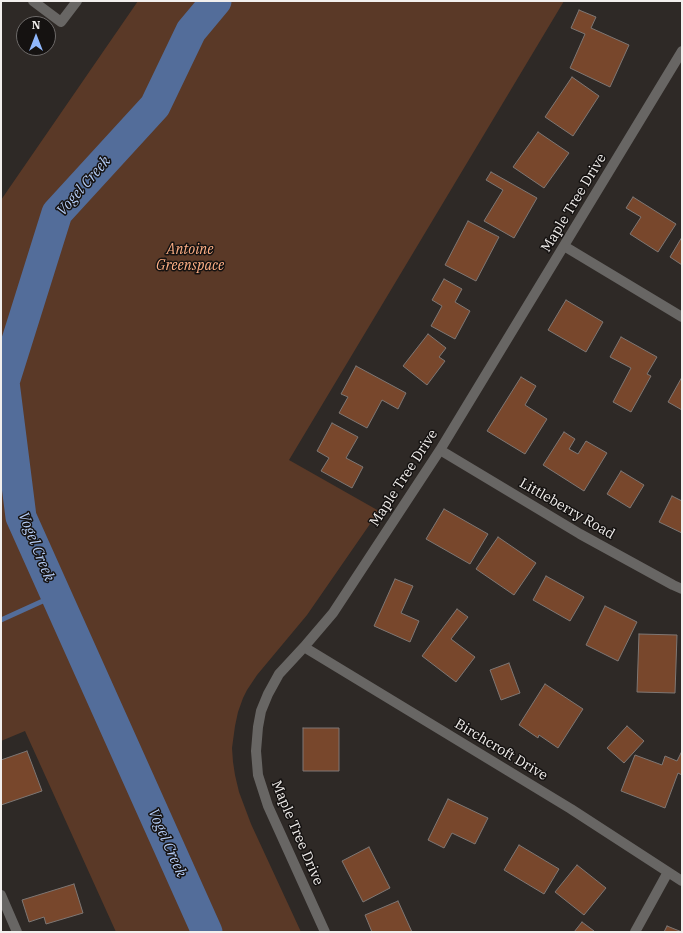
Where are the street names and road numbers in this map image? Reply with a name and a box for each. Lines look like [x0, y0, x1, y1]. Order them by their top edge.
street label: Maple Tree Drive [538, 151, 610, 255]
street label: Maple Tree Drive [366, 426, 442, 530]
street label: Littleberry Road [516, 475, 618, 543]
street label: Birchcroft Drive [451, 716, 551, 784]
street label: Maple Tree Drive [267, 778, 327, 888]

